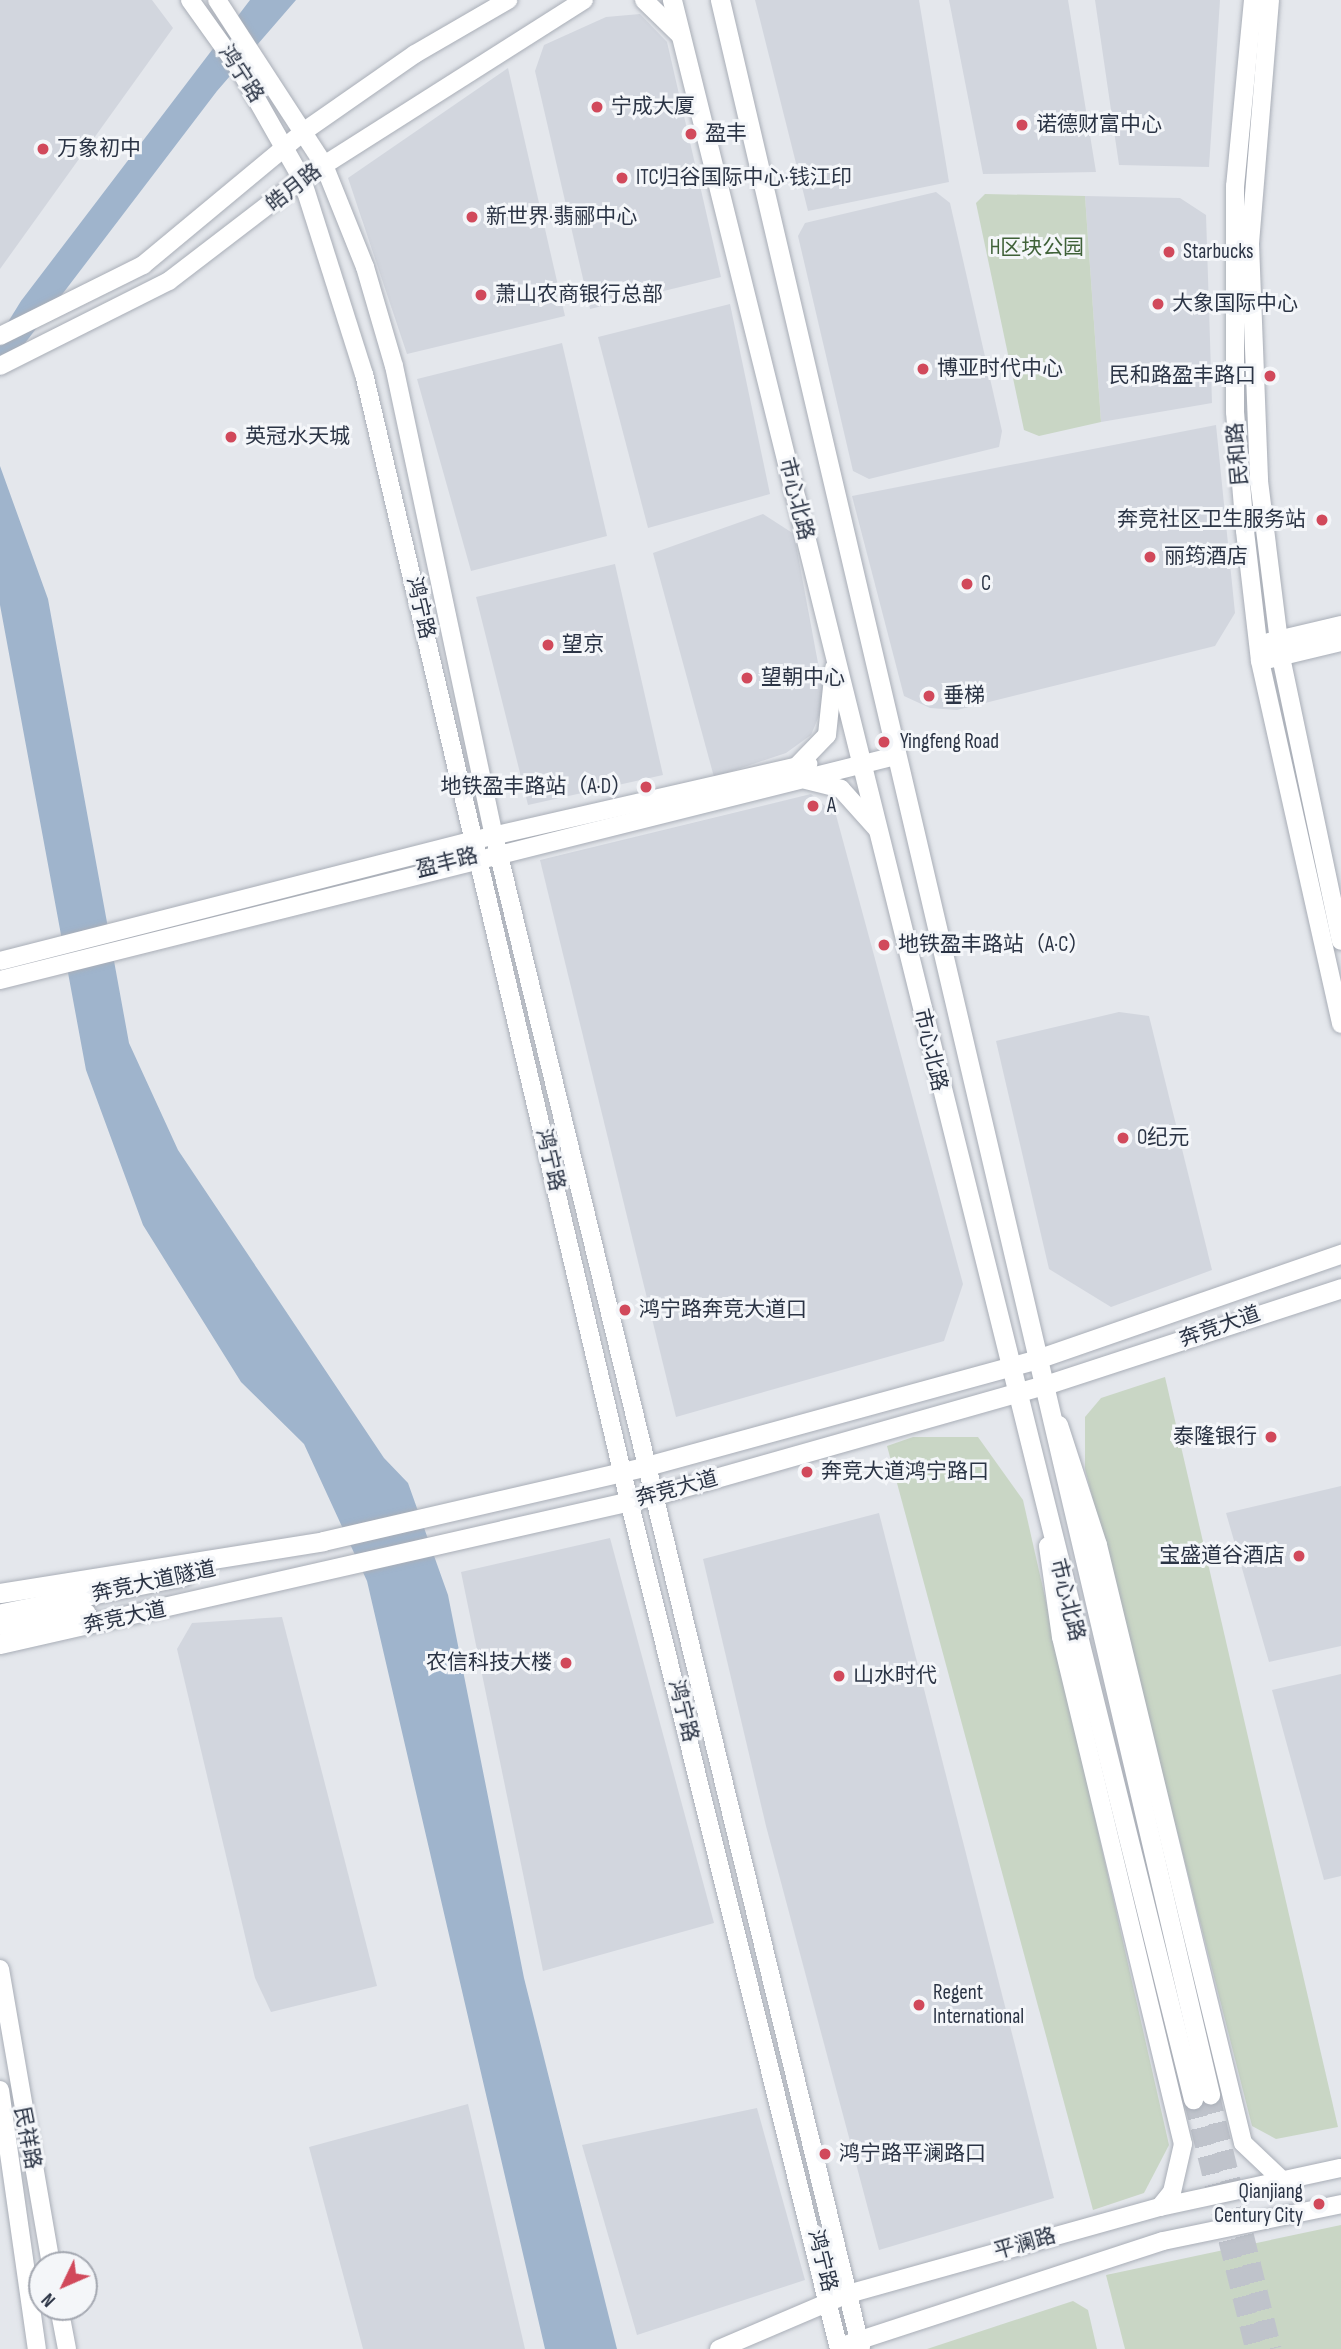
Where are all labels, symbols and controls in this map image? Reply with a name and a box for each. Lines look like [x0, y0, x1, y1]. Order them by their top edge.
street label: 鸿宁路 [213, 41, 269, 107]
place label: 宁成大厦 [611, 94, 695, 120]
marker: 宁成大厦 [589, 99, 605, 115]
place label: 诺德财富中心 [1036, 112, 1162, 138]
marker: 诺德财富中心 [1014, 117, 1030, 133]
place label: 盈丰 [705, 121, 747, 147]
marker: 盈丰 [683, 126, 699, 142]
place label: 万象初中 [57, 136, 141, 162]
marker: 万象初中 [35, 141, 51, 157]
street label: 皓月路 [261, 159, 327, 217]
place label: ITC归谷国际中心·钱江印 [636, 165, 852, 191]
marker: ITC归谷国际中心·钱江印 [614, 170, 630, 186]
place label: 新世界·翡郦中心 [486, 204, 637, 230]
marker: 新世界·翡郦中心 [464, 209, 480, 225]
park label: H区块公园 [990, 235, 1084, 261]
place label: Starbucks [1183, 239, 1254, 265]
marker: Starbucks [1161, 244, 1177, 260]
place label: 萧山农商银行总部 [495, 282, 663, 308]
marker: 萧山农商银行总部 [473, 287, 489, 303]
place label: 大象国际中心 [1172, 291, 1298, 317]
marker: 大象国际中心 [1150, 296, 1166, 312]
place label: 博亚时代中心 [937, 356, 1063, 382]
marker: 博亚时代中心 [915, 361, 931, 377]
place label: 民和路盈丰路口 [1109, 363, 1256, 389]
marker: 民和路盈丰路口 [1262, 368, 1278, 384]
street label: 民和路 [1223, 422, 1253, 486]
place label: 英冠水天城 [245, 424, 350, 450]
marker: 英冠水天城 [223, 429, 239, 445]
street label: 市心北路 [774, 455, 818, 543]
place label: 奔竞社区卫生服务站 [1117, 507, 1306, 533]
marker: 奔竞社区卫生服务站 [1312, 510, 1332, 530]
place label: 丽筠酒店 [1164, 544, 1248, 570]
marker: 丽筠酒店 [1142, 549, 1158, 565]
place label: C [981, 571, 991, 597]
street label: 鸿宁路 [401, 574, 439, 642]
marker: C [959, 576, 975, 592]
place label: 望京 [562, 632, 604, 658]
marker: 望京 [540, 637, 556, 653]
place label: 望朝中心 [761, 665, 845, 691]
marker: 望朝中心 [739, 670, 755, 686]
place label: 垂梯 [943, 683, 985, 709]
marker: 垂梯 [921, 688, 937, 704]
place label: Yingfeng Road [900, 729, 999, 755]
marker: Yingfeng Road [874, 732, 894, 752]
place label: 地铁盈丰路站（A·D） [441, 774, 632, 800]
marker: 地铁盈丰路站（A·D） [638, 779, 654, 795]
place label: A [827, 793, 836, 819]
marker: A [805, 798, 821, 814]
street label: 盈丰路 [413, 843, 481, 883]
place label: 地铁盈丰路站（A·C） [898, 932, 1089, 958]
marker: 地铁盈丰路站（A·C） [876, 937, 892, 953]
street label: 市心北路 [908, 1006, 952, 1094]
place label: O纪元 [1137, 1125, 1189, 1151]
street label: 鸿宁路 [531, 1126, 569, 1194]
marker: O纪元 [1115, 1130, 1131, 1146]
place label: 鸿宁路奔竞大道口 [639, 1297, 807, 1323]
street label: 奔竞大道 [1176, 1301, 1264, 1353]
marker: 鸿宁路奔竞大道口 [617, 1302, 633, 1318]
place label: 泰隆银行 [1173, 1424, 1257, 1450]
marker: 泰隆银行 [1263, 1429, 1279, 1445]
place label: 奔竞大道鸿宁路口 [821, 1459, 989, 1485]
marker: 奔竞大道鸿宁路口 [799, 1464, 815, 1480]
street label: 奔竞大道 [633, 1466, 721, 1512]
place label: 宝盛道谷酒店 [1159, 1543, 1285, 1569]
marker: 宝盛道谷酒店 [1291, 1548, 1307, 1564]
street label: 市心北路 [1045, 1556, 1089, 1644]
street label: 奔竞大道隧道 [90, 1557, 218, 1607]
street label: 奔竞大道 [81, 1597, 169, 1639]
place label: 农信科技大楼 [426, 1650, 552, 1676]
marker: 农信科技大楼 [558, 1655, 574, 1671]
place label: 山水时代 [853, 1663, 937, 1689]
marker: 山水时代 [831, 1668, 847, 1684]
street label: 鸿宁路 [663, 1677, 703, 1745]
place label: Regent International [933, 1980, 1024, 2030]
marker: Regent International [911, 1997, 927, 2013]
street label: 民祥路 [9, 2105, 45, 2171]
place label: 鸿宁路平澜路口 [839, 2141, 986, 2167]
marker: 鸿宁路平澜路口 [817, 2146, 833, 2162]
place label: Qianjiang Century City [1214, 2179, 1303, 2229]
marker: Qianjiang Century City [1309, 2194, 1329, 2214]
street label: 平澜路 [991, 2223, 1059, 2265]
street label: 鸿宁路 [802, 2227, 842, 2295]
north arrow [28, 2251, 98, 2321]
text: N [37, 2288, 61, 2311]

